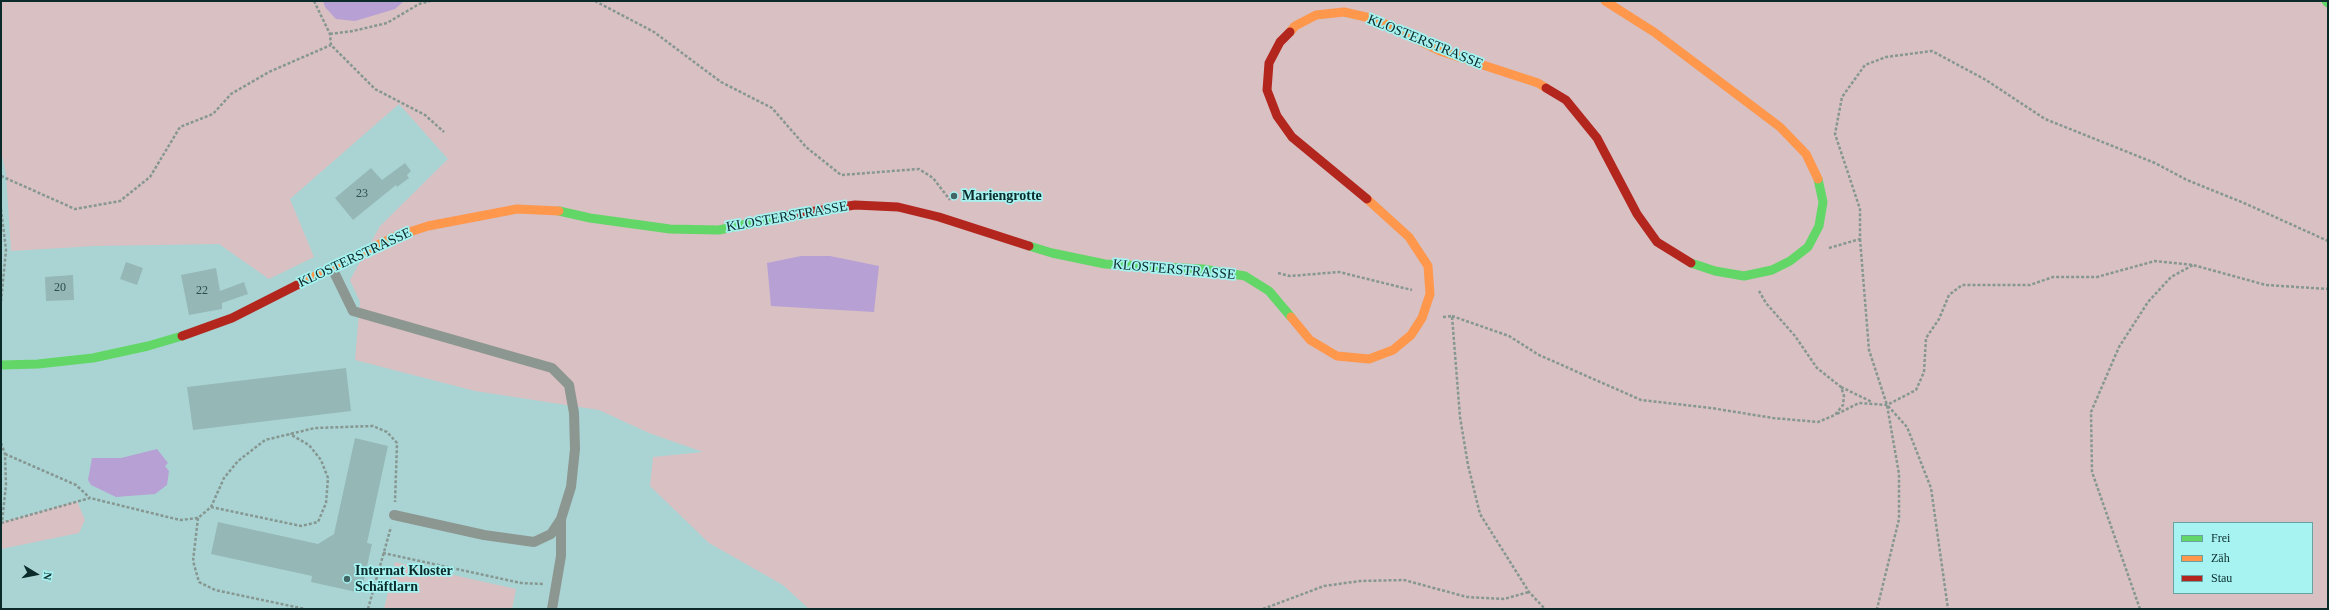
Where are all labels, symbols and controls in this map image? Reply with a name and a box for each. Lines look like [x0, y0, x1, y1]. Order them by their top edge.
street label: KLOSTERSTRASSE [1365, 11, 1485, 73]
house number: 23 [356, 187, 368, 201]
place label: Mariengrotte [962, 188, 1042, 204]
marker: Mariengrotte [949, 191, 959, 201]
street label: KLOSTERSTRASSE [725, 198, 849, 236]
street label: KLOSTERSTRASSE [296, 224, 414, 292]
street label: KLOSTERSTRASSE [1112, 256, 1236, 284]
house number: 20 [54, 281, 66, 295]
house number: 22 [196, 284, 208, 298]
legend [2173, 522, 2313, 594]
text: Frei [2211, 531, 2230, 545]
text: Zäh [2211, 551, 2230, 565]
north arrow [16, 554, 56, 594]
place label: Internat Kloster Schäftlarn [355, 563, 453, 596]
text: N [41, 571, 54, 581]
text: Stau [2211, 571, 2232, 585]
marker: Internat Kloster Schäftlarn [342, 574, 352, 584]

